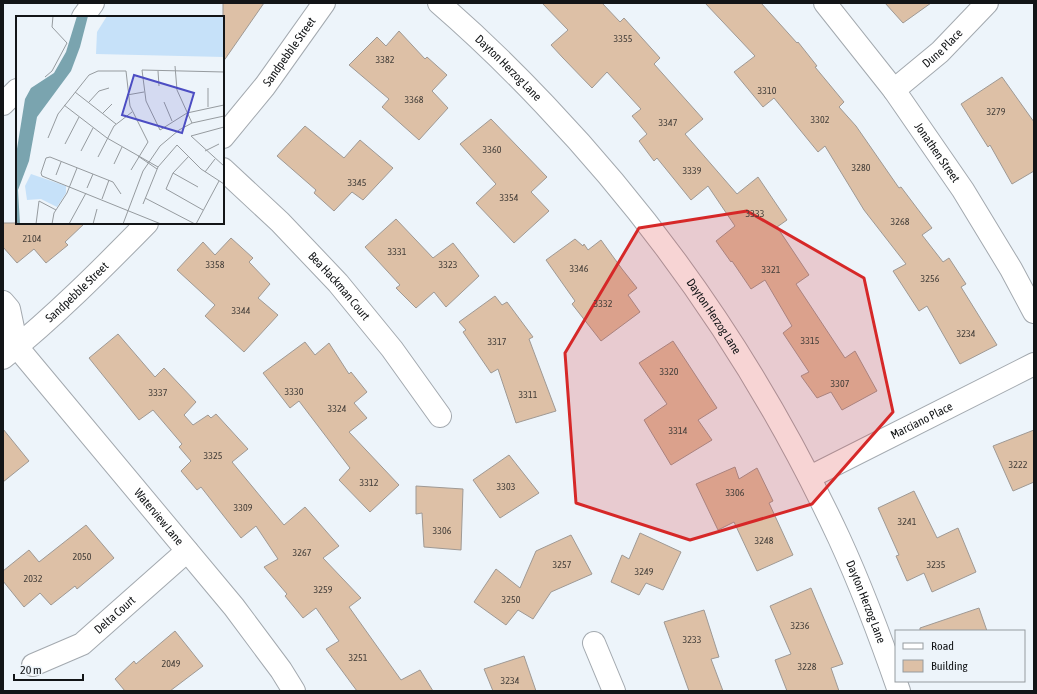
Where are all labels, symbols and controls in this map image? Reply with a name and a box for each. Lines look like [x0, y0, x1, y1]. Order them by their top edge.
street label: Sandpebble Street [260, 14, 319, 89]
inset map [16, 16, 224, 224]
street label: Dune Place [920, 26, 965, 71]
street label: Dayton Herzog Lane [472, 32, 544, 104]
house number: 3355 [614, 33, 633, 44]
house number: 3382 [376, 54, 395, 65]
house number: 3310 [758, 85, 777, 96]
house number: 3368 [405, 94, 424, 105]
house number: 3279 [987, 106, 1006, 117]
house number: 3302 [811, 114, 830, 125]
house number: 3347 [659, 117, 678, 128]
street label: Jonathen Street [912, 120, 963, 186]
house number: 3360 [483, 144, 502, 155]
house number: 3280 [852, 162, 871, 173]
house number: 3339 [683, 165, 702, 176]
house number: 3345 [348, 177, 367, 188]
house number: 3354 [500, 192, 519, 203]
house number: 3333 [746, 208, 765, 219]
house number: 3268 [891, 216, 910, 227]
house number: 2104 [23, 233, 42, 244]
house number: 3331 [388, 246, 407, 257]
street label: Bea Hackman Court [305, 249, 373, 324]
street label: Sandpebble Street [43, 259, 112, 325]
house number: 3358 [206, 259, 225, 270]
house number: 3323 [439, 259, 458, 270]
house number: 3346 [570, 263, 589, 274]
house number: 3321 [762, 264, 781, 275]
house number: 3256 [921, 273, 940, 284]
street label: Dayton Herzog Lane [683, 276, 744, 357]
house number: 3332 [594, 298, 613, 309]
house number: 3344 [232, 305, 251, 316]
house number: 3234 [957, 328, 976, 339]
house number: 3315 [801, 335, 820, 346]
house number: 3317 [488, 336, 507, 347]
house number: 3320 [660, 366, 679, 377]
house number: 3307 [831, 378, 850, 389]
house number: 3330 [285, 386, 304, 397]
house number: 3337 [149, 387, 168, 398]
house number: 3311 [519, 389, 538, 400]
street label: Marciano Place [888, 399, 955, 442]
house number: 3324 [328, 403, 347, 414]
house number: 3314 [669, 425, 688, 436]
house number: 3325 [204, 450, 223, 461]
house number: 3222 [1009, 459, 1028, 470]
house number: 3312 [360, 477, 379, 488]
house number: 3303 [497, 481, 516, 492]
street label: Waterview Lane [131, 486, 187, 548]
house number: 3306 [726, 487, 745, 498]
house number: 3309 [234, 502, 253, 513]
house number: 3241 [898, 516, 917, 527]
house number: 3306 [433, 525, 452, 536]
house number: 3248 [755, 535, 774, 546]
house number: 3267 [293, 547, 312, 558]
house number: 2050 [73, 551, 92, 562]
street label: Dayton Herzog Lane [843, 558, 888, 645]
house number: 3257 [553, 559, 572, 570]
house number: 3235 [927, 559, 946, 570]
house number: 3249 [635, 566, 654, 577]
house number: 2032 [24, 573, 43, 584]
house number: 3259 [314, 584, 333, 595]
street label: Delta Court [91, 593, 138, 637]
house number: 3250 [502, 594, 521, 605]
house number: 3236 [791, 620, 810, 631]
legend [895, 630, 1025, 682]
house number: 3233 [683, 634, 702, 645]
text: Road [931, 639, 954, 653]
house number: 3251 [349, 652, 368, 663]
scale bar [14, 656, 83, 682]
house number: 2049 [162, 658, 181, 669]
text: Building [931, 659, 969, 673]
house number: 3228 [798, 661, 817, 672]
text: 20 m [20, 663, 42, 677]
house number: 3234 [501, 675, 520, 686]

